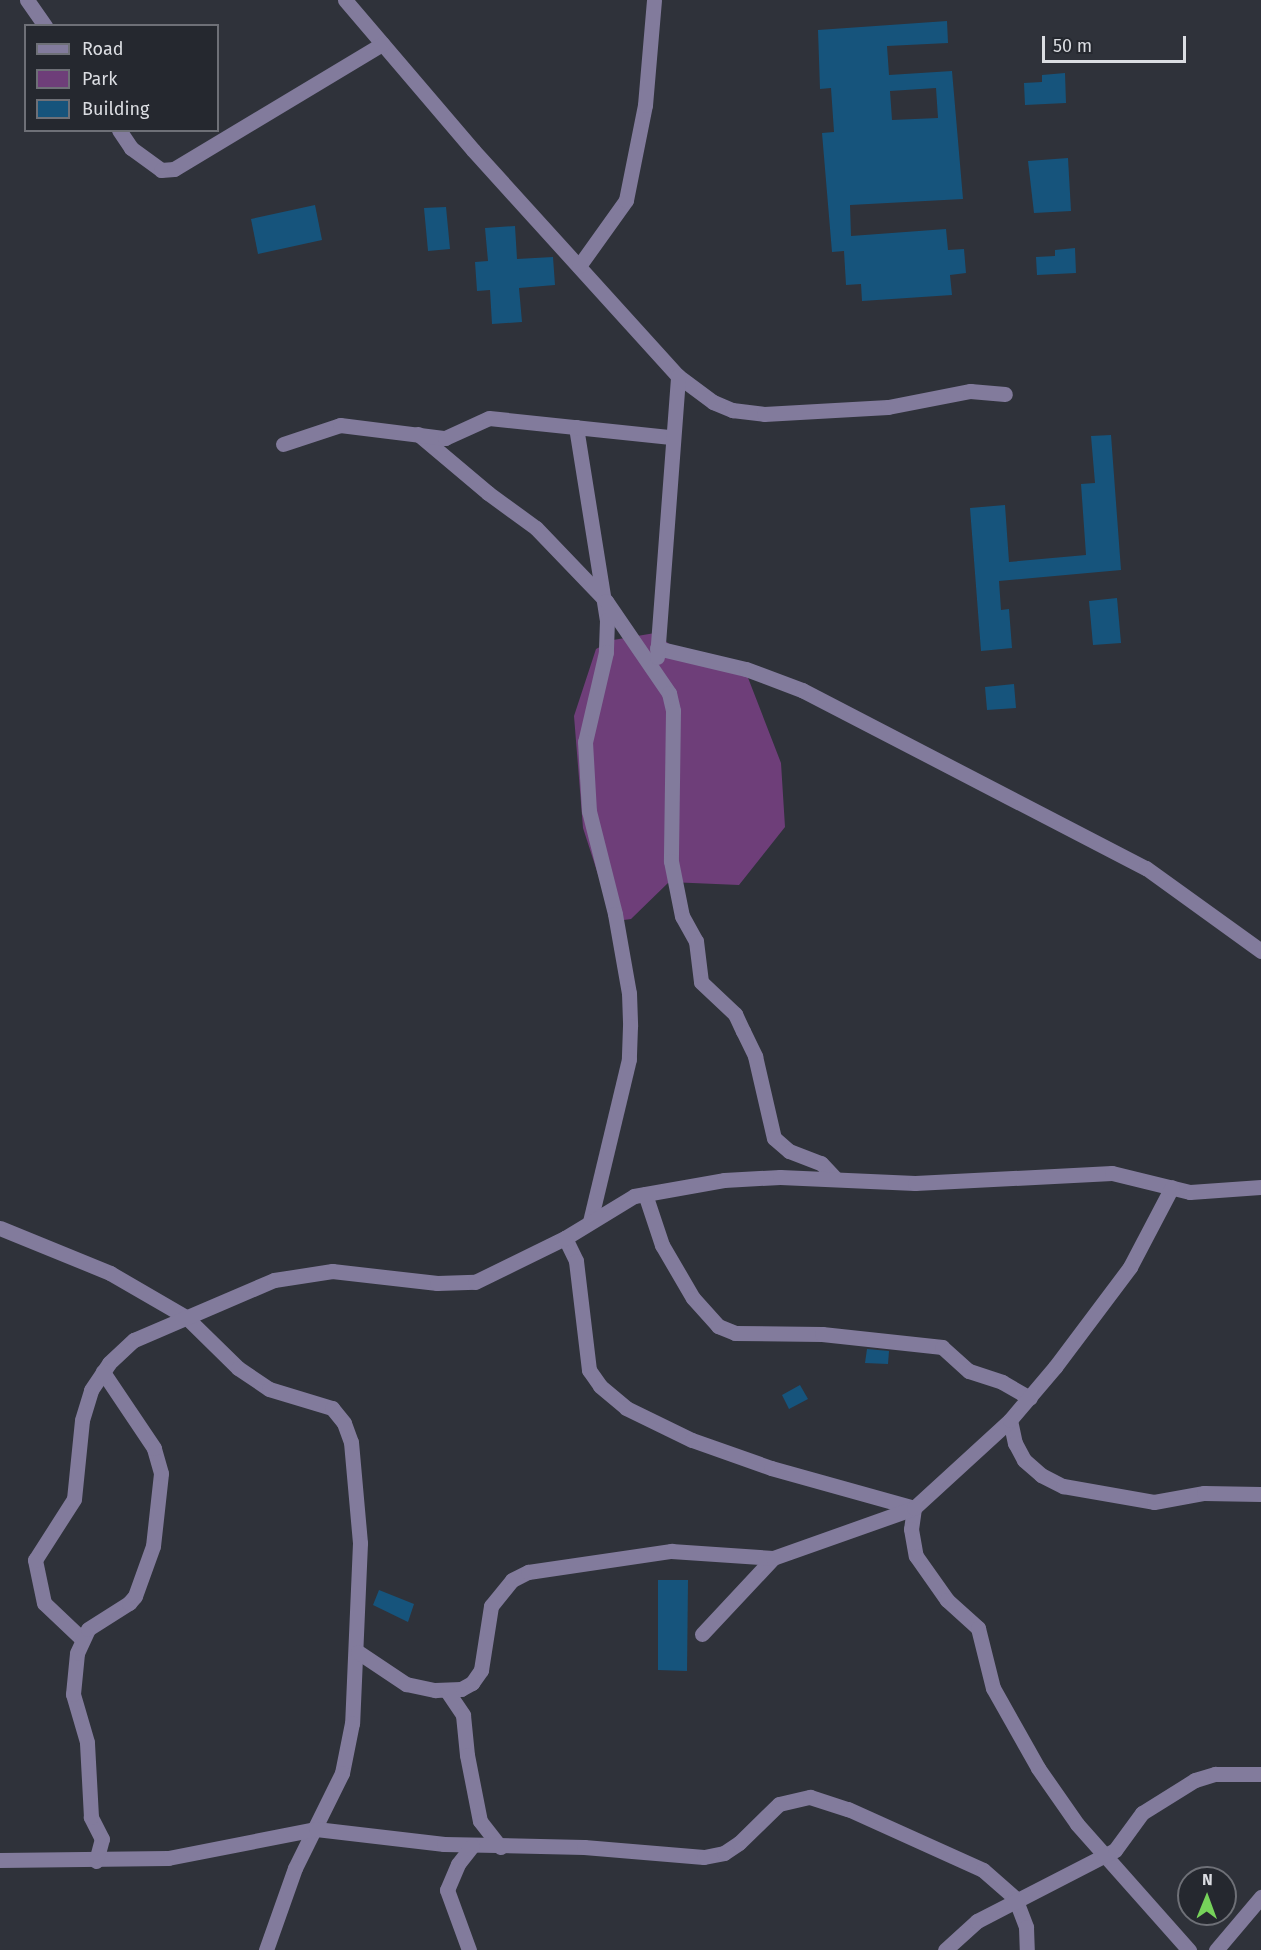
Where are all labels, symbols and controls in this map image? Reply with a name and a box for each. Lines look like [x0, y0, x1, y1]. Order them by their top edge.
legend [24, 24, 219, 132]
scale bar [1045, 24, 1189, 62]
text: 50 m [1053, 35, 1092, 57]
text: Road [82, 38, 124, 60]
text: Park [82, 68, 117, 90]
text: Building [82, 98, 149, 120]
north arrow [1177, 1866, 1237, 1926]
text: N [1202, 1870, 1213, 1889]

